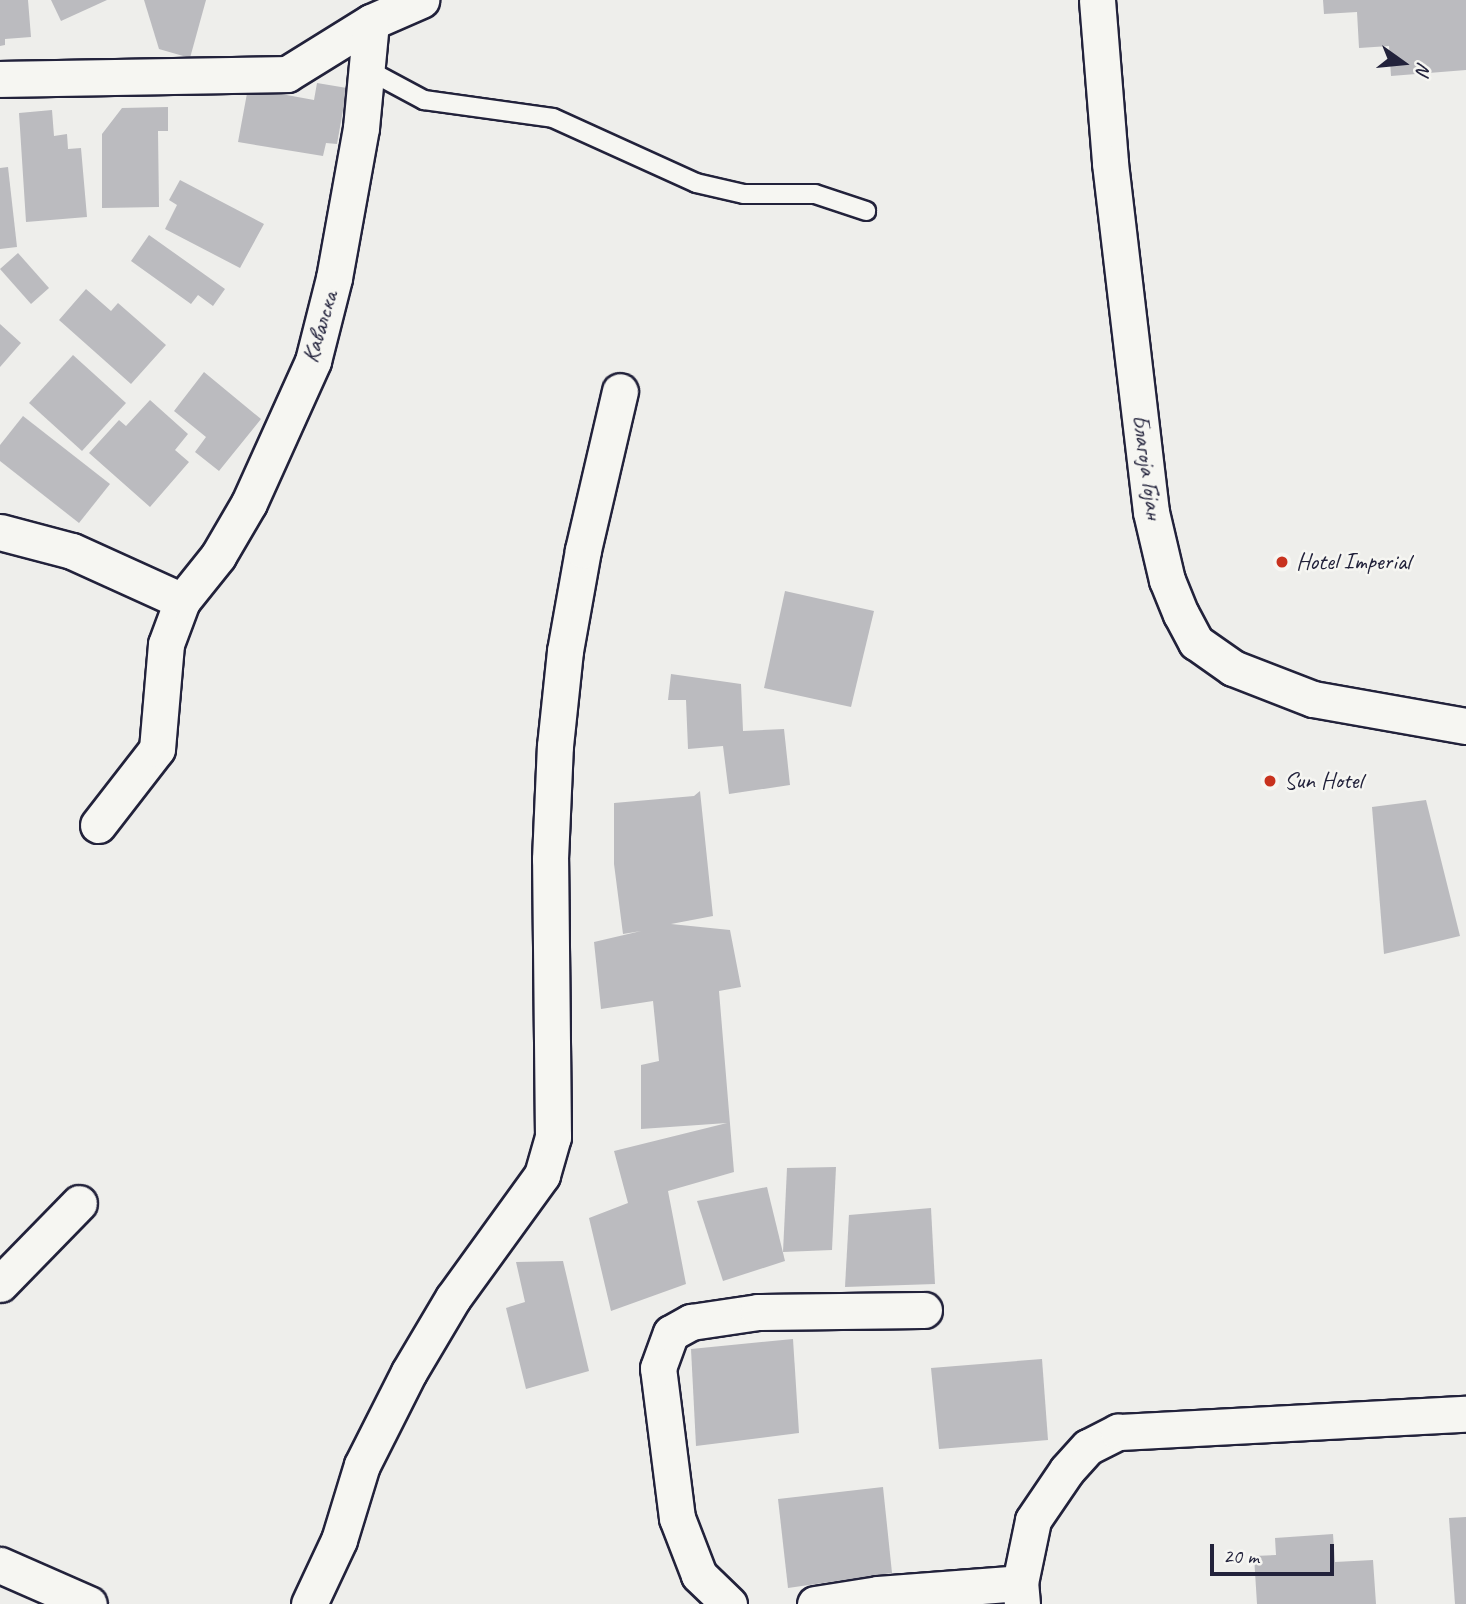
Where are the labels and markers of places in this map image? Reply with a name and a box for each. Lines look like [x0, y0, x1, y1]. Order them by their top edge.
place label: Hotel Imperial [1296, 548, 1411, 576]
marker: Hotel Imperial [1274, 554, 1290, 570]
place label: Sun Hotel [1284, 767, 1362, 795]
marker: Sun Hotel [1262, 773, 1278, 789]

